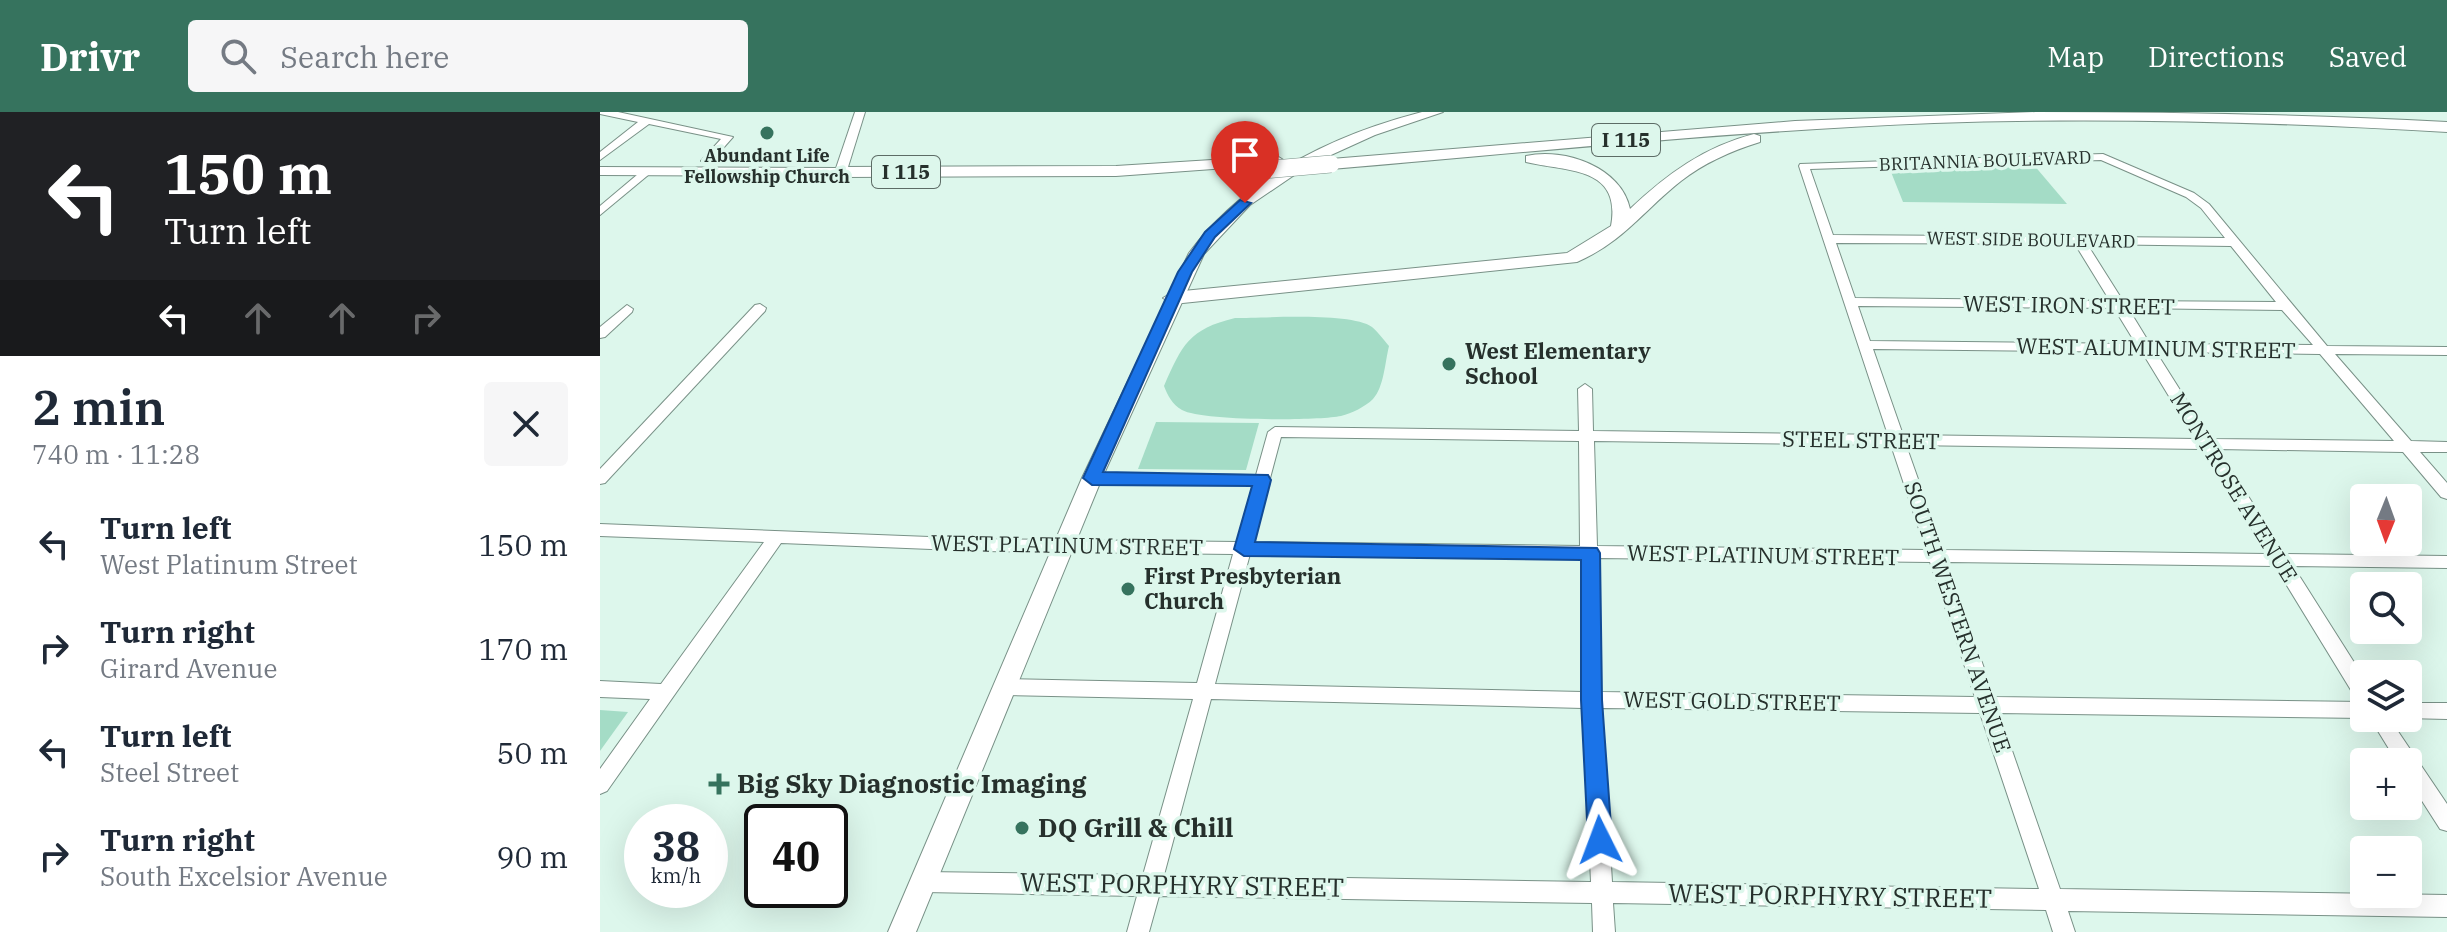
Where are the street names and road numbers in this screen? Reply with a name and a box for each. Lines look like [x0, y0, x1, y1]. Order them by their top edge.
road number: I 115 [1592, 124, 1660, 156]
street label: BRITANNIA BOULEVARD [1878, 145, 2092, 176]
road number: I 115 [872, 156, 940, 188]
street label: WEST SIDE BOULEVARD [1926, 226, 2136, 253]
street label: WEST IRON STREET [1963, 288, 2175, 321]
street label: WEST ALUMINUM STREET [2016, 331, 2296, 364]
street label: MONTROSE AVENUE [2164, 386, 2305, 587]
street label: STEEL STREET [1782, 424, 1940, 455]
street label: SOUTH WESTERN AVENUE [1898, 477, 2019, 756]
street label: WEST PLATINUM STREET [931, 528, 1203, 561]
street label: WEST PLATINUM STREET [1627, 538, 1899, 571]
street label: WEST GOLD STREET [1623, 684, 1841, 717]
street label: WEST PORPHYRY STREET [1020, 864, 1344, 904]
street label: WEST PORPHYRY STREET [1668, 875, 1992, 915]

